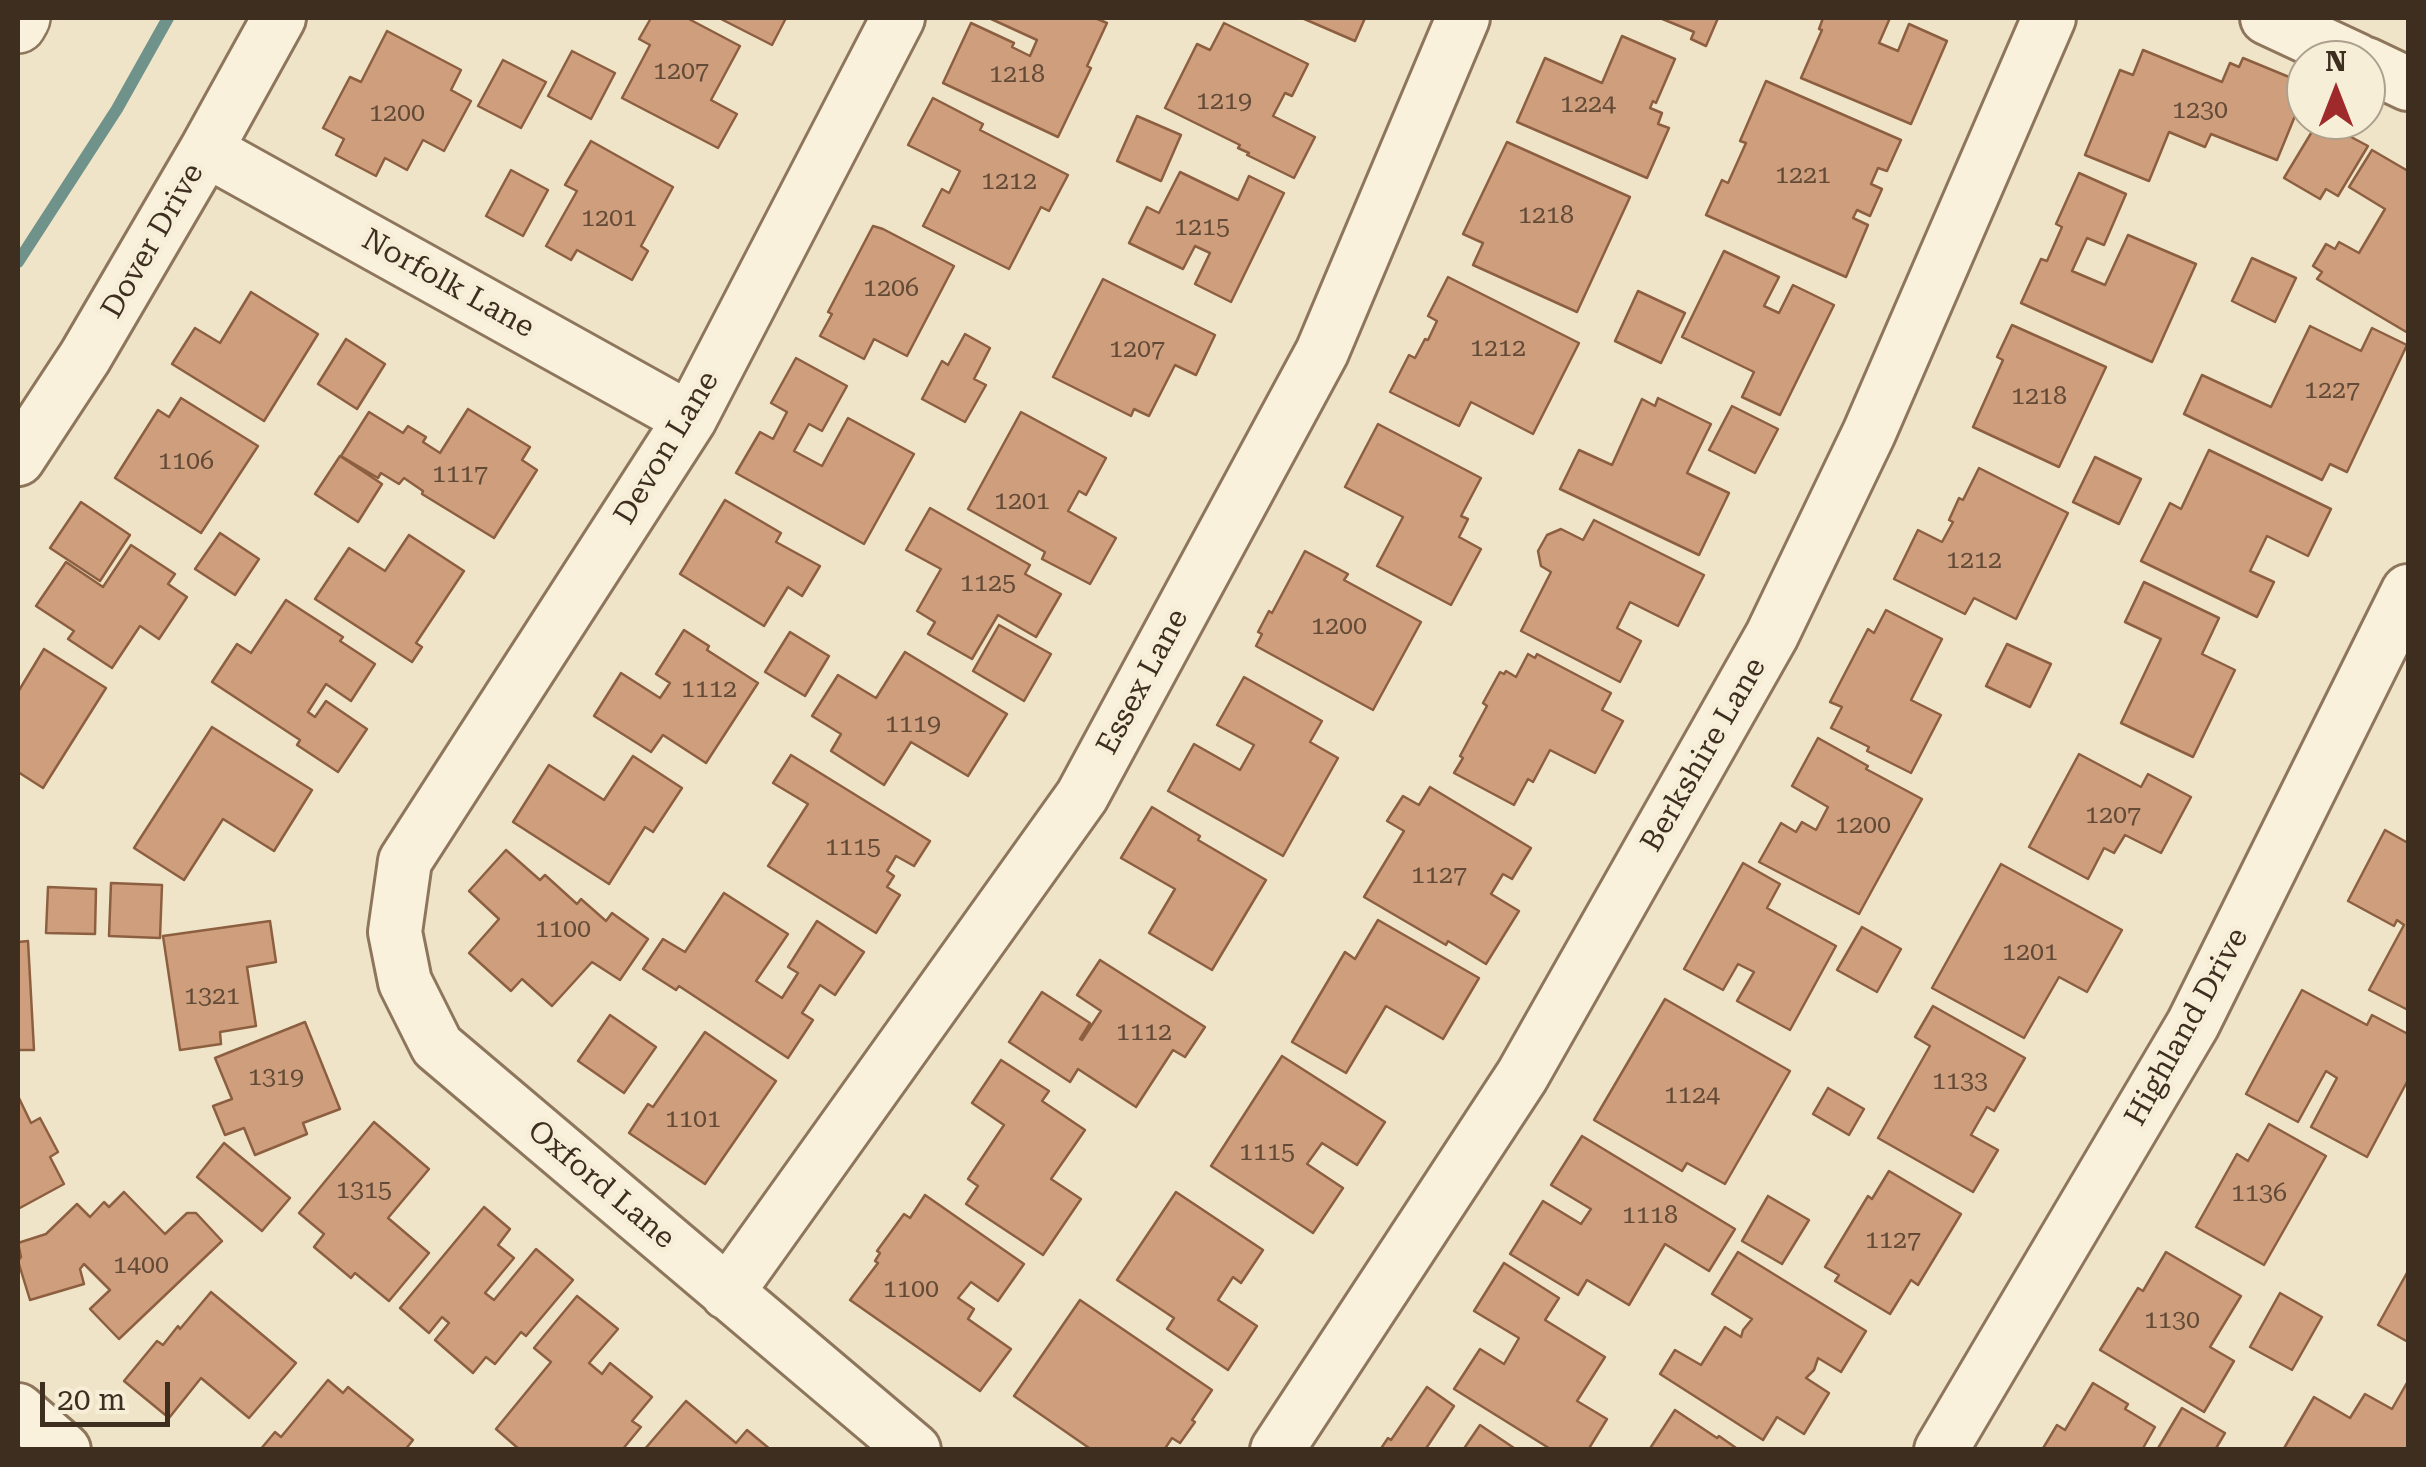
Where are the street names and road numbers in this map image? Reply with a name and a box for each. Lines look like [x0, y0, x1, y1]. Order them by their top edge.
street label: Dover Drive [94, 157, 212, 325]
street label: Norfolk Lane [356, 222, 540, 346]
street label: Devon Lane [607, 365, 727, 531]
street label: Essex Lane [1090, 603, 1196, 761]
street label: Berkshire Lane [1634, 652, 1774, 858]
street label: Highland Drive [2118, 922, 2256, 1132]
street label: Oxford Lane [520, 1113, 682, 1257]

